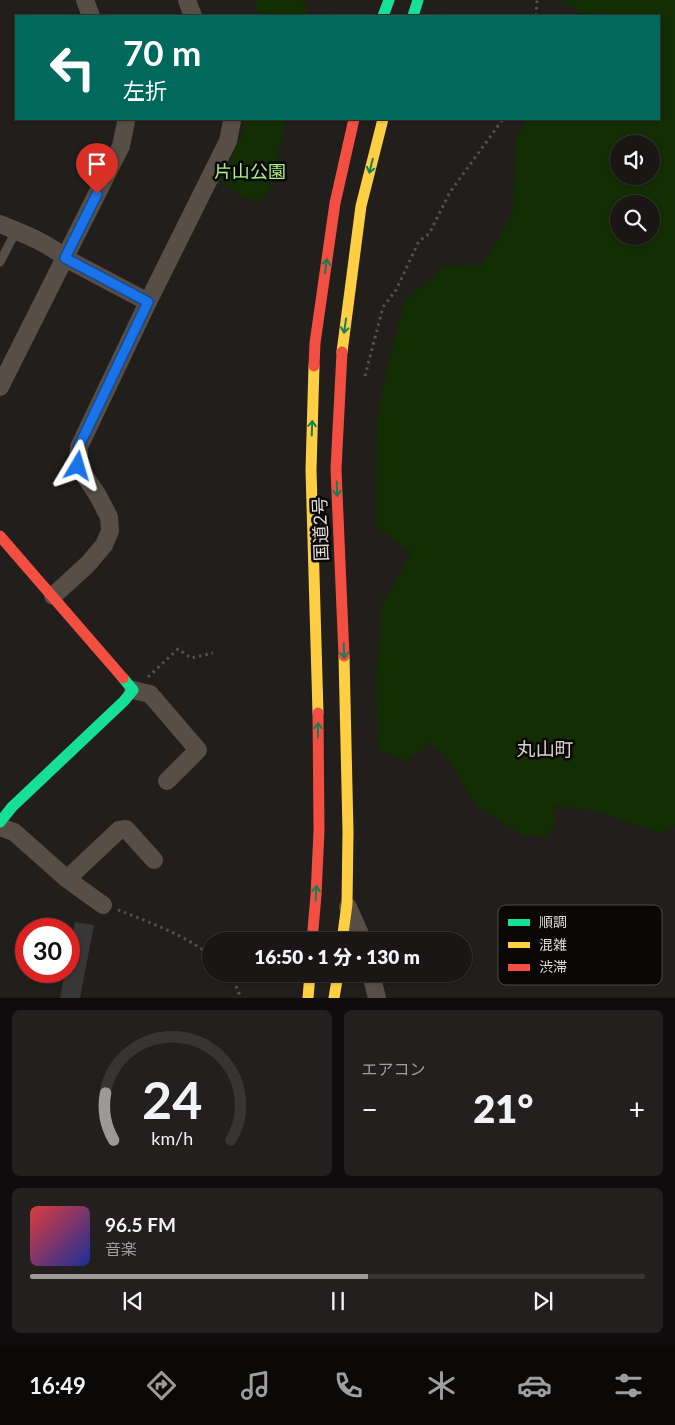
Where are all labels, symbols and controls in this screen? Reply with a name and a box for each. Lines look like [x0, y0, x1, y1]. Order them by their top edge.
text: 70 m [123, 31, 201, 73]
icon: left [40, 35, 105, 100]
text: 左折 [123, 77, 167, 104]
map controls [610, 135, 660, 245]
button: sound [610, 135, 660, 185]
pin [76, 143, 118, 194]
icon: arrive [83, 150, 111, 178]
one-way arrow [366, 158, 375, 174]
park label: 片山公園 [214, 160, 286, 182]
button: search [610, 195, 660, 245]
one-way arrow [321, 258, 331, 274]
one-way arrow [340, 318, 350, 334]
one-way arrow [308, 420, 317, 436]
position arrow [51, 439, 103, 491]
one-way arrow [332, 480, 342, 496]
street label: 国道2号 [308, 496, 332, 562]
one-way arrow [339, 643, 348, 659]
one-way arrow [313, 722, 323, 738]
district label: 丸山町 [516, 737, 574, 760]
one-way arrow [311, 885, 321, 901]
legend [498, 905, 662, 985]
text: 順調 [539, 913, 567, 930]
speed limit sign: 30 [15, 918, 80, 983]
text: 混雑 [539, 936, 567, 953]
text: 16:50 · 1 分 · 130 m [254, 945, 420, 968]
text: 渋滞 [539, 958, 567, 975]
text: エアコン [362, 1059, 426, 1078]
text: 24 [142, 1068, 202, 1130]
text: 21° [473, 1085, 533, 1131]
text: − [362, 1092, 378, 1126]
text: + [629, 1092, 645, 1126]
text: km/h [151, 1127, 193, 1149]
text: 96.5 FM [105, 1213, 176, 1236]
text: 音楽 [105, 1239, 137, 1258]
icon: previous [119, 1287, 147, 1315]
icon: pause [324, 1287, 352, 1315]
icon: next [529, 1287, 557, 1315]
icon: directions [144, 1368, 179, 1403]
icon: music [238, 1368, 273, 1403]
icon: phone [331, 1368, 366, 1403]
icon: climate [424, 1368, 459, 1403]
icon: car [517, 1368, 552, 1403]
icon: filters [611, 1368, 646, 1403]
text: 16:49 [29, 1372, 86, 1399]

